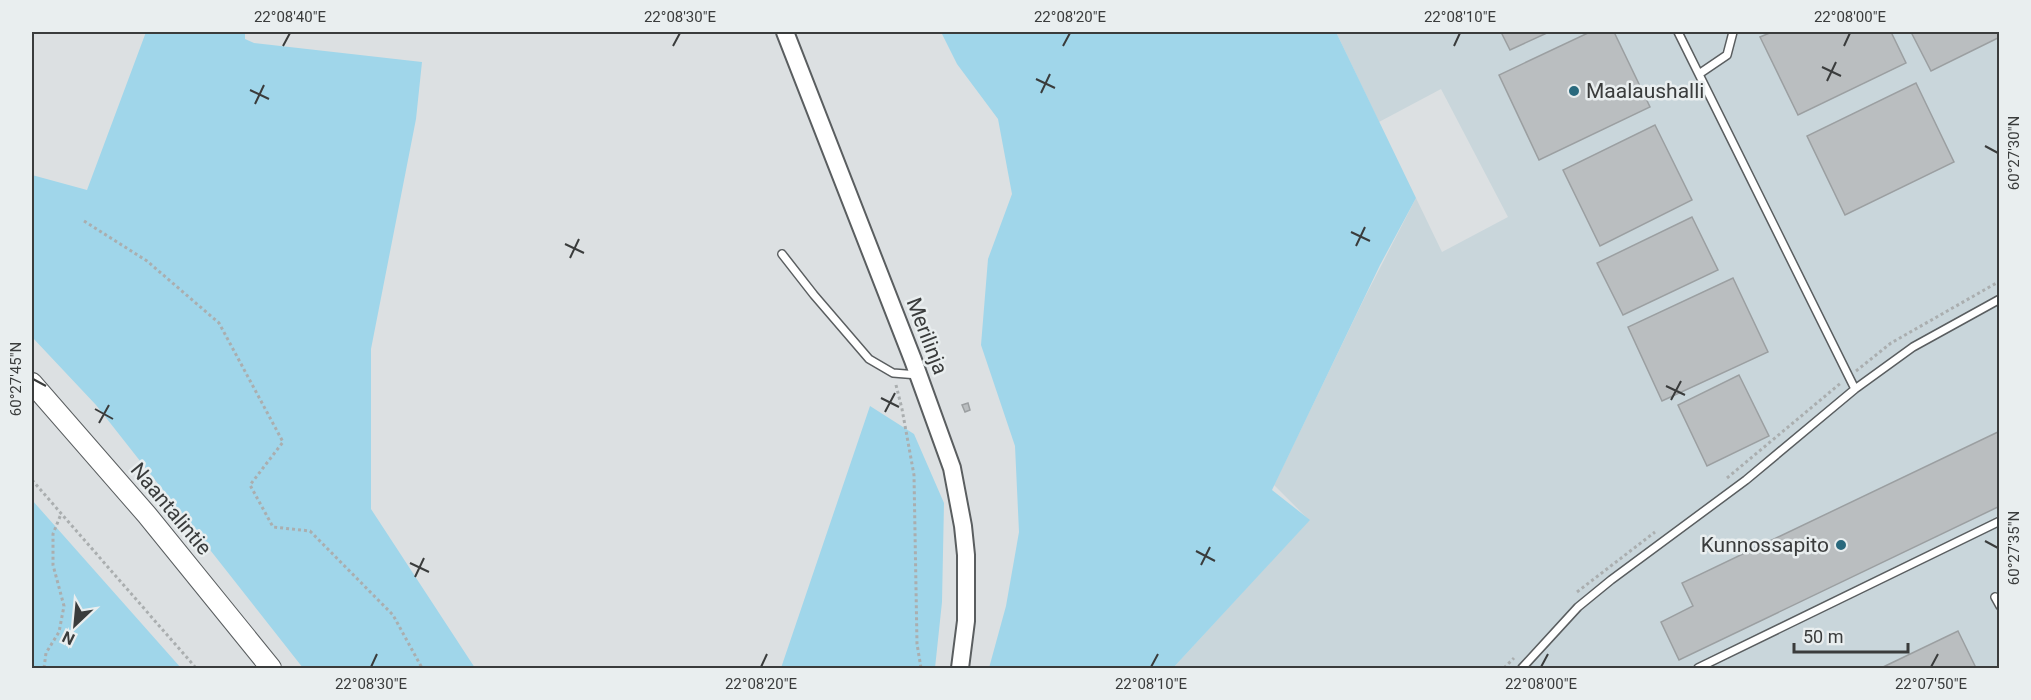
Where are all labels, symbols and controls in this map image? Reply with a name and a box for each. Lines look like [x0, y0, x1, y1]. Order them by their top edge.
text: 22°08'40"E [254, 8, 327, 26]
text: 22°08'30"E [644, 8, 717, 26]
text: 22°08'20"E [1034, 8, 1107, 26]
text: 22°08'10"E [1424, 8, 1497, 26]
text: 22°08'00"E [1814, 8, 1887, 26]
place label: Maalaushalli [1586, 79, 1704, 103]
marker: Maalaushalli [1567, 84, 1581, 98]
text: 60°27'30"N [2005, 116, 2023, 190]
street label: Merilinja [901, 294, 953, 378]
text: 60°27'45"N [7, 342, 25, 416]
street label: Naantalintie [126, 458, 216, 560]
text: 60°27'35"N [2005, 511, 2023, 585]
place label: Kunnossapito [1701, 533, 1829, 557]
marker: Kunnossapito [1834, 538, 1848, 552]
north arrow [45, 595, 105, 655]
scale bar [1794, 616, 1908, 654]
text: 50 m [1803, 626, 1843, 647]
text: N [59, 627, 78, 649]
text: 22°08'30"E [335, 675, 408, 693]
text: 22°08'20"E [725, 675, 798, 693]
text: 22°08'10"E [1115, 675, 1188, 693]
text: 22°08'00"E [1505, 675, 1578, 693]
text: 22°07'50"E [1895, 675, 1968, 693]

